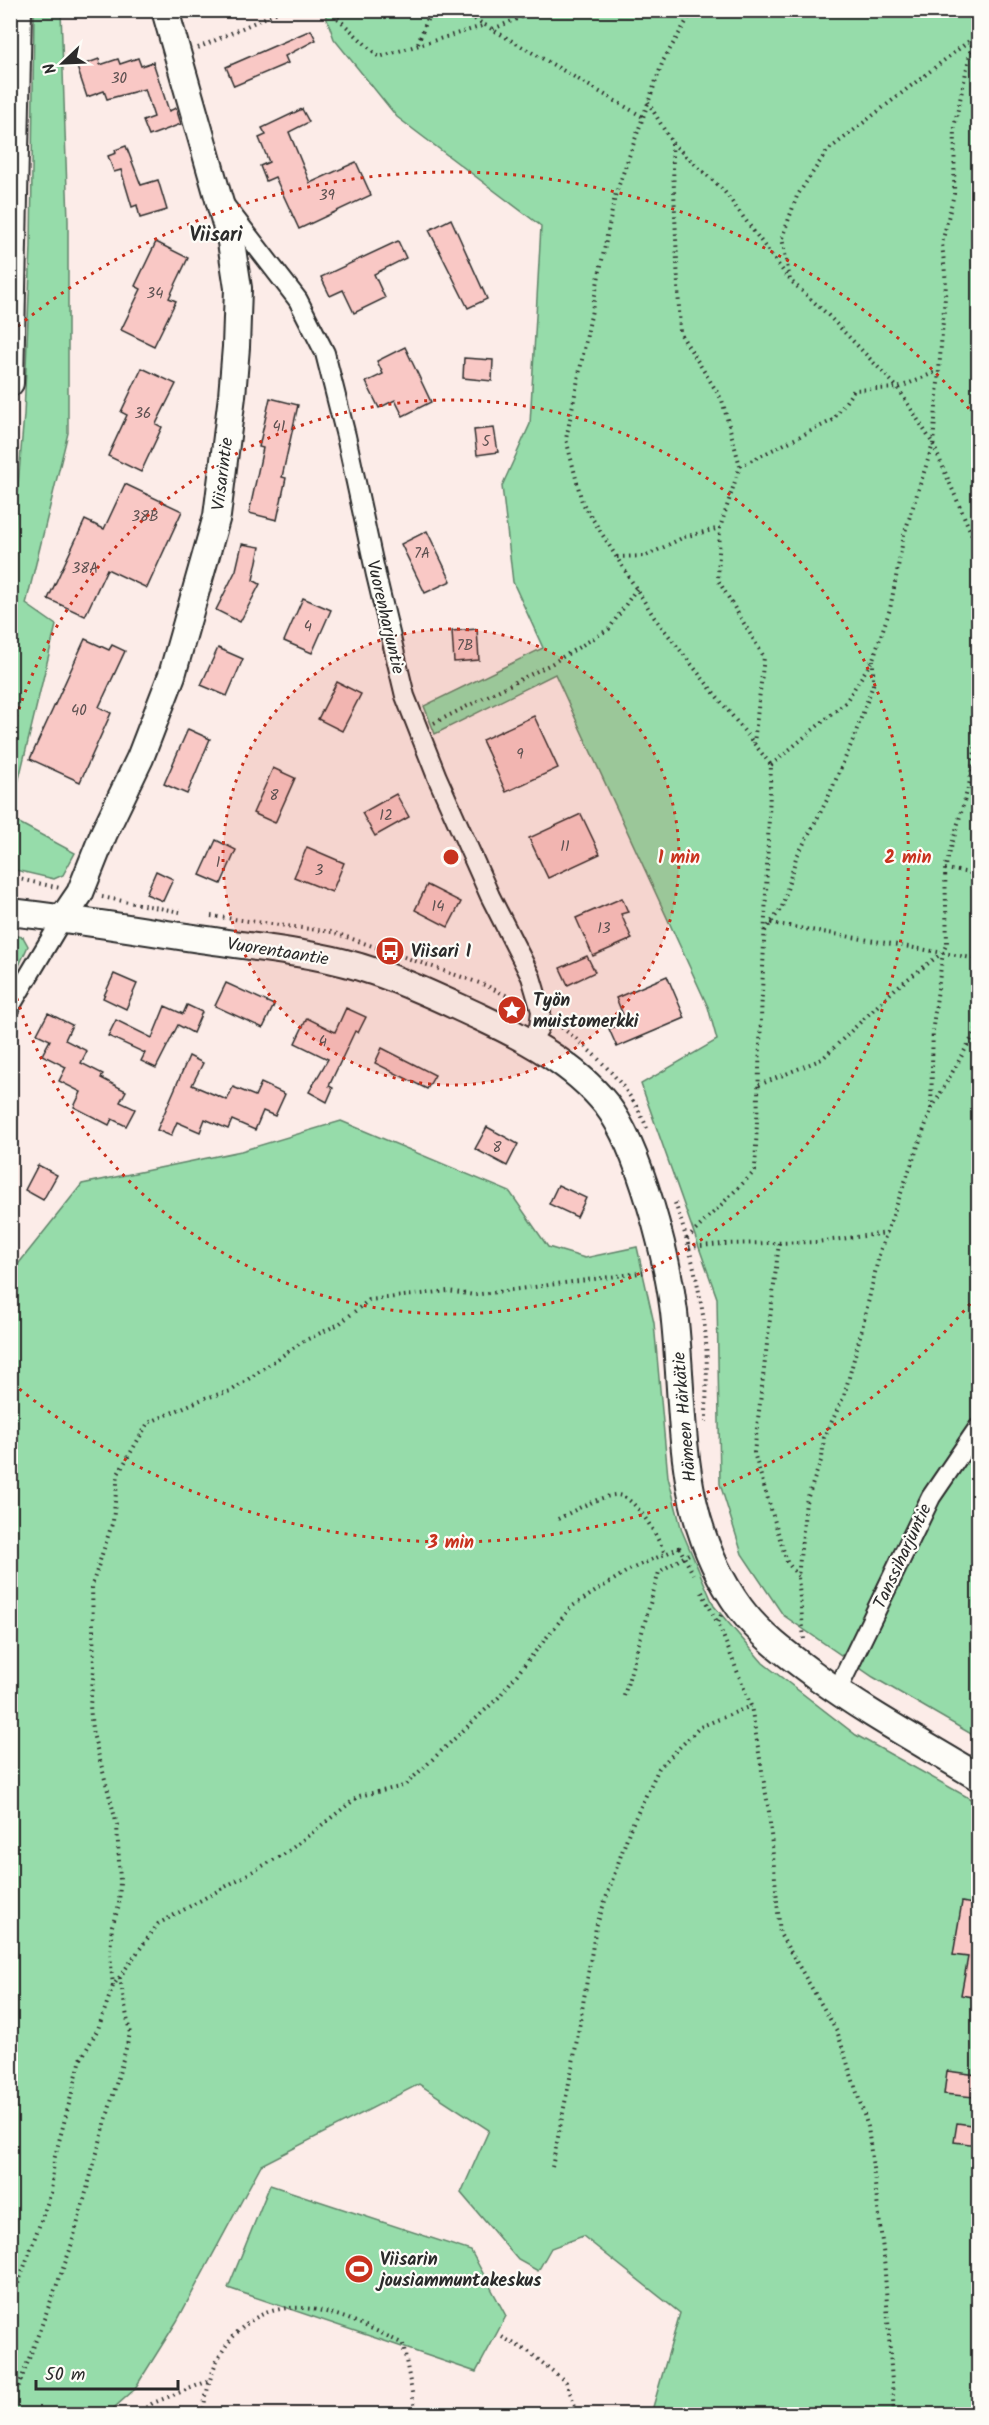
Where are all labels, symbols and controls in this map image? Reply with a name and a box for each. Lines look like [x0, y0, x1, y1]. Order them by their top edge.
north arrow [33, 33, 93, 93]
text: N [37, 59, 64, 78]
house number: 30 [111, 67, 128, 91]
house number: 39 [319, 184, 336, 208]
district label: Viisari [189, 220, 243, 252]
house number: 34 [147, 282, 163, 306]
house number: 36 [135, 402, 151, 426]
house number: 41 [273, 415, 286, 439]
house number: 5 [482, 430, 491, 454]
street label: Viisarintie [205, 436, 242, 512]
house number: 38B [131, 505, 159, 529]
house number: 7A [414, 542, 430, 566]
house number: 38A [72, 557, 98, 581]
street label: Vuorenharjuntie [357, 557, 412, 677]
house number: 4 [304, 615, 312, 639]
house number: 7B [457, 634, 473, 658]
house number: 40 [71, 699, 87, 723]
house number: 9 [516, 743, 524, 767]
house number: 8 [269, 784, 279, 808]
house number: 12 [379, 804, 393, 828]
house number: 11 [560, 835, 570, 859]
text: 1 min [658, 844, 700, 873]
text: 2 min [885, 844, 931, 873]
centre of rings [441, 847, 461, 867]
house number: 1 [216, 851, 221, 875]
house number: 3 [315, 859, 324, 883]
house number: 14 [432, 895, 444, 919]
house number: 13 [597, 917, 611, 941]
street label: Vuorentaantie [225, 930, 331, 975]
bus stop icon: Viisari I [374, 935, 406, 967]
place label: Viisari I [411, 938, 472, 967]
place label: Työn muistomerkki [533, 987, 639, 1037]
place icon: Työn muistomerkki [496, 994, 528, 1026]
house number: 4 [319, 1030, 327, 1054]
house number: 8 [492, 1136, 502, 1160]
street label: Hämeen Härkätie [665, 1351, 706, 1483]
street label: Tanssiharjuntie [866, 1499, 940, 1614]
text: 3 min [427, 1529, 474, 1558]
place label: Viisarin jousiammuntakeskus [375, 2246, 542, 2296]
sports icon: Viisarin jousiammuntakeskus [343, 2253, 375, 2285]
scale bar [36, 2353, 178, 2391]
text: 50 m [45, 2361, 85, 2390]

